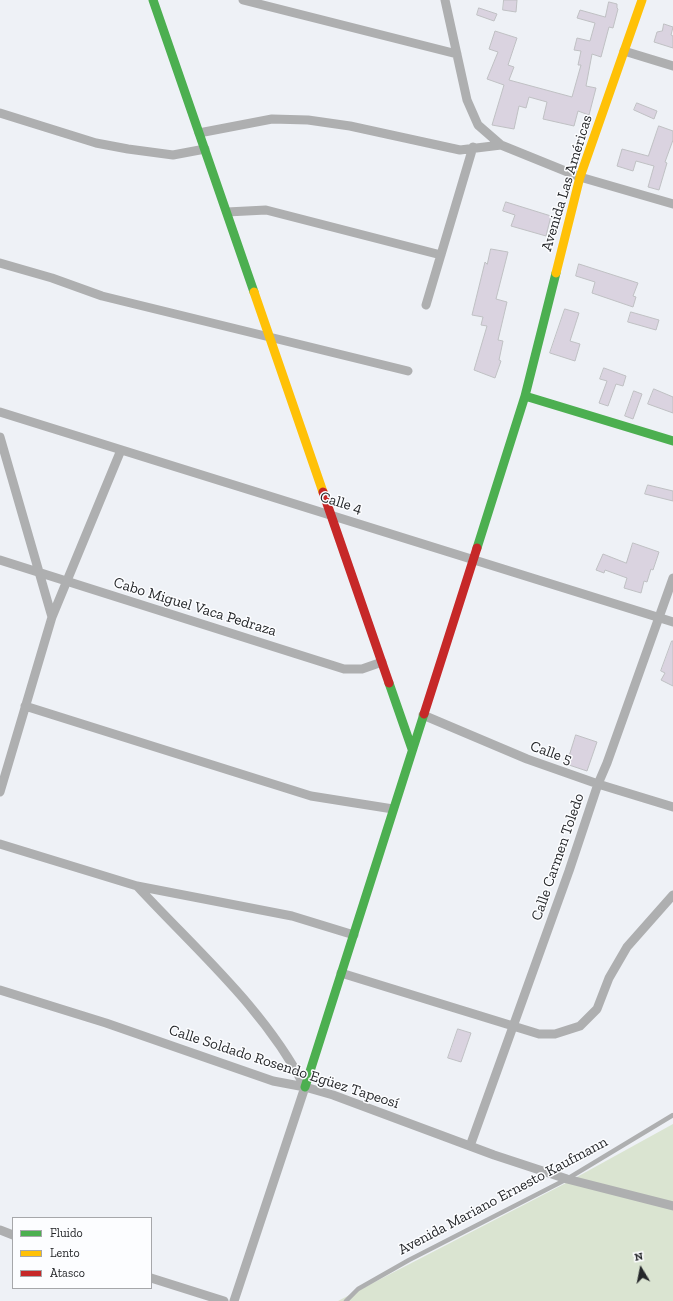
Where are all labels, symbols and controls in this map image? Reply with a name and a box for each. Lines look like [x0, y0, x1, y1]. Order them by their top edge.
street label: Avenida Las Américas [538, 113, 596, 253]
street label: Calle 4 [318, 488, 364, 518]
street label: Cabo Miguel Vaca Pedraza [111, 574, 279, 640]
street label: Calle 5 [528, 737, 574, 769]
street label: Calle Carmen Toledo [528, 791, 588, 923]
street label: Calle Soldado Rosendo Egüez Tapeosí [167, 1021, 401, 1113]
street label: Avenida Mariano Ernesto Kaufmann [395, 1133, 611, 1259]
legend [12, 1217, 152, 1289]
text: Fluido [50, 1226, 83, 1240]
text: Lento [50, 1246, 80, 1260]
north arrow [621, 1249, 661, 1289]
text: N [634, 1250, 644, 1264]
text: Atasco [50, 1266, 85, 1280]

